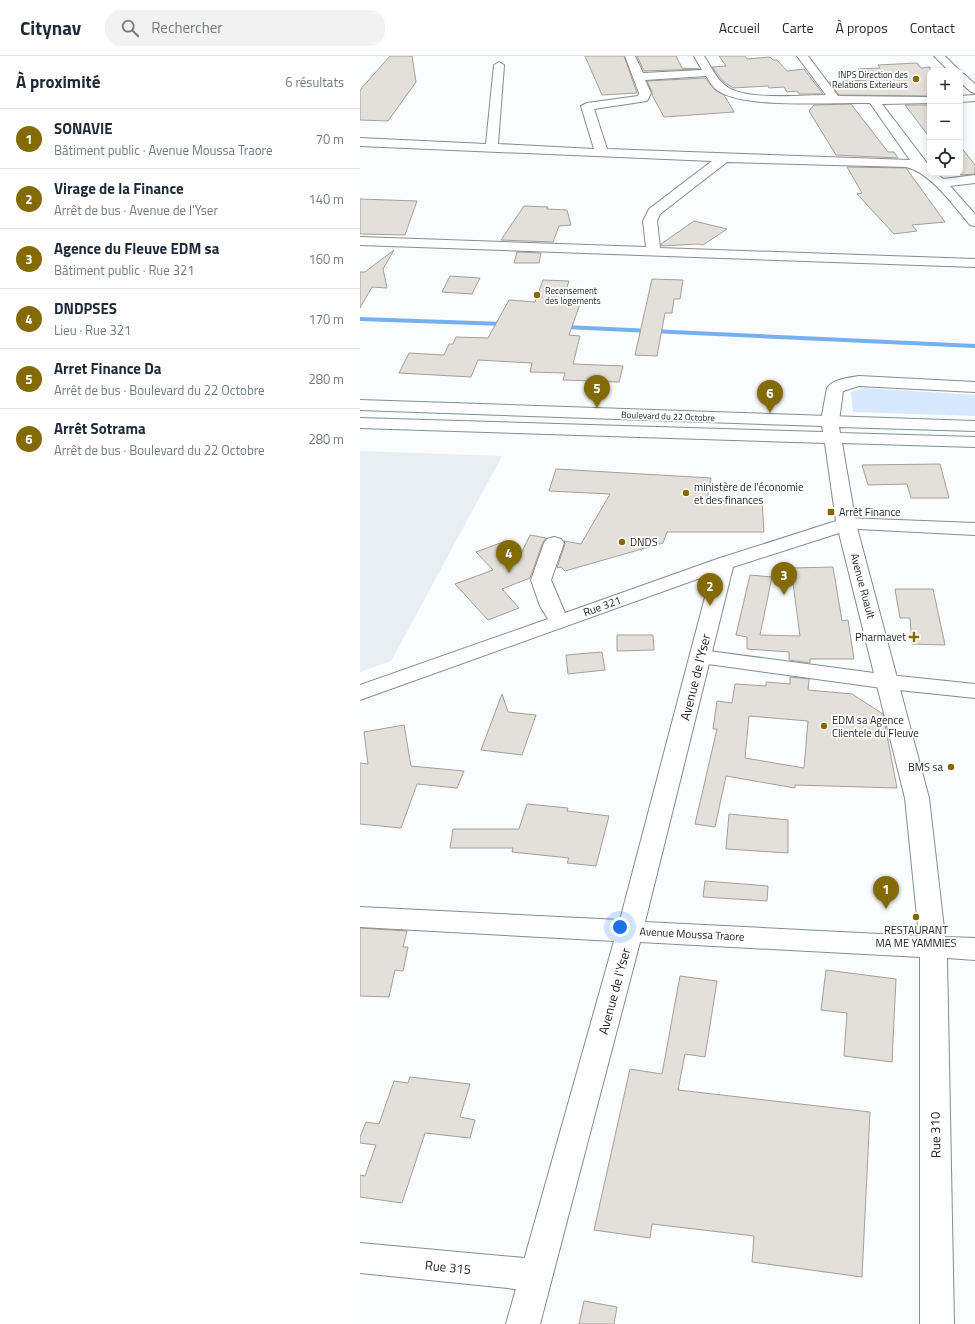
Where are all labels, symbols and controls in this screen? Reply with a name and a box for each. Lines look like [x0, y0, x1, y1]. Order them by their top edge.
search box [105, 10, 385, 46]
text: Citynav [20, 13, 81, 42]
text: Rechercher [151, 16, 222, 39]
icon: search [119, 17, 141, 39]
text: Accueil [719, 17, 760, 38]
text: Carte [782, 17, 814, 38]
text: À propos [836, 17, 888, 38]
text: Contact [910, 17, 955, 38]
place label: INPS Direction des Relations Exterieurs [832, 68, 908, 91]
map controls [927, 68, 963, 176]
button: + [927, 68, 963, 104]
text: À proximité [16, 69, 100, 95]
text: 6 résultats [285, 72, 344, 92]
marker: INPS Direction des Relations Exterieurs [911, 74, 921, 84]
button: − [927, 104, 963, 140]
text: SONAVIE [54, 117, 113, 140]
text: 1 [25, 129, 33, 149]
text: 70 m [316, 129, 344, 149]
text: Bâtiment public · Avenue Moussa Traore [54, 140, 273, 160]
button: locate [927, 140, 963, 176]
text: Virage de la Finance [54, 177, 184, 200]
text: 2 [25, 189, 33, 209]
text: 140 m [308, 189, 344, 209]
text: Arrêt de bus · Avenue de l'Yser [54, 200, 218, 220]
text: Agence du Fleuve EDM sa [54, 237, 219, 260]
text: 3 [25, 249, 33, 269]
text: 160 m [308, 249, 344, 269]
text: Bâtiment public · Rue 321 [54, 260, 195, 280]
place label: Recensement des logements [545, 284, 601, 307]
marker: Recensement des logements [532, 290, 542, 300]
text: DNDPSES [54, 297, 117, 320]
text: 4 [25, 309, 33, 329]
text: 170 m [308, 309, 344, 329]
text: Lieu · Rue 321 [54, 320, 131, 340]
text: Arret Finance Da [54, 357, 162, 380]
text: 5 [25, 369, 33, 389]
text: 280 m [308, 369, 344, 389]
pin: 5 [584, 375, 610, 408]
text: Arrêt de bus · Boulevard du 22 Octobre [54, 380, 265, 400]
pin: 6 [757, 380, 783, 413]
street label: Boulevard du 22 Octobre [621, 408, 716, 424]
text: Arrêt Sotrama [54, 417, 146, 440]
text: 6 [25, 429, 33, 449]
text: 280 m [308, 429, 344, 449]
text: Arrêt de bus · Boulevard du 22 Octobre [54, 440, 265, 460]
place label: ministère de l'économie et des finances [694, 479, 804, 508]
marker: ministère de l'économie et des finances [681, 488, 691, 498]
place label: Arrêt Finance [839, 504, 901, 520]
marker: Arrêt Finance [826, 507, 836, 517]
place label: DNDS [630, 534, 658, 550]
marker: DNDS [617, 537, 627, 547]
pin: 4 [496, 540, 522, 573]
street label: Avenue Ruault [847, 551, 879, 621]
pin: 3 [771, 562, 797, 595]
pin: 2 [697, 573, 723, 606]
street label: Rue 321 [581, 592, 623, 620]
place label: Pharmavet [855, 629, 906, 645]
street label: Avenue de l'Yser [675, 631, 716, 722]
marker: Pharmavet [909, 632, 919, 642]
place label: EDM sa Agence Clientele du Fleuve [832, 712, 919, 741]
marker: EDM sa Agence Clientele du Fleuve [819, 721, 829, 731]
place label: BMS sa [908, 759, 943, 775]
marker: BMS sa [946, 762, 956, 772]
pin: 1 [873, 876, 899, 909]
marker: RESTAURANT MA ME YAMMIES [911, 912, 921, 922]
your location [610, 917, 630, 937]
place label: RESTAURANT MA ME YAMMIES [875, 922, 957, 951]
street label: Avenue Moussa Traore [639, 923, 745, 945]
street label: Avenue de l'Yser [593, 945, 635, 1036]
street label: Rue 310 [925, 1112, 945, 1158]
street label: Rue 315 [424, 1255, 472, 1279]

